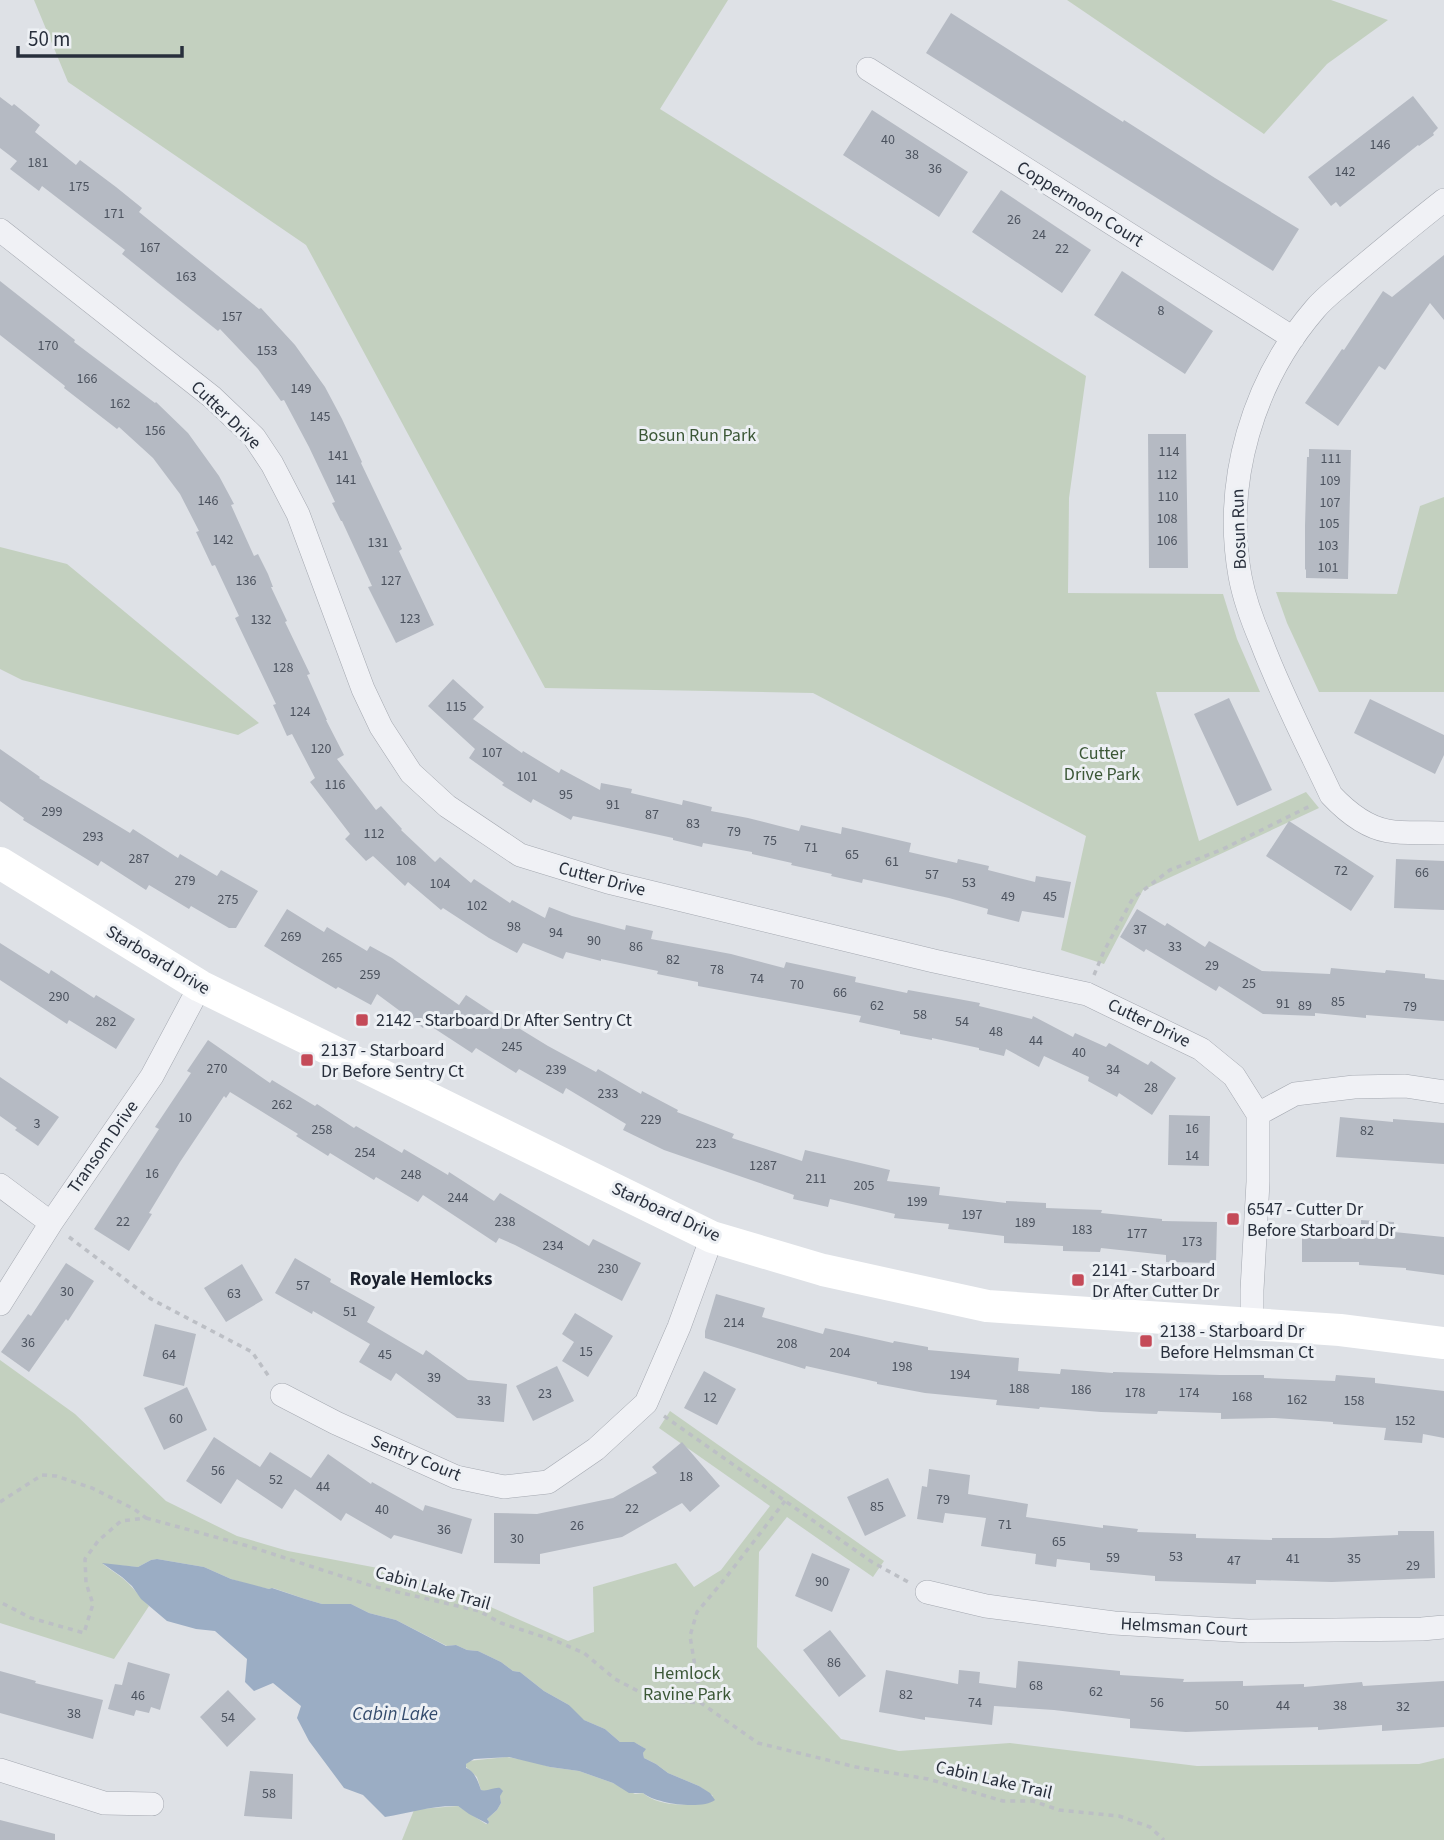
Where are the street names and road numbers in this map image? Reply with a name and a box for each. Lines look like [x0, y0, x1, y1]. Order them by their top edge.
street label: Coppermoon Court [1012, 155, 1148, 253]
street label: Cutter Drive [185, 375, 267, 455]
street label: Bosun Run [1225, 488, 1253, 570]
street label: Cutter Drive [556, 855, 648, 903]
street label: Starboard Drive [101, 919, 215, 1001]
street label: Cutter Drive [1103, 992, 1195, 1054]
street label: Transom Drive [62, 1095, 144, 1199]
street label: Starboard Drive [608, 1176, 725, 1248]
street label: Sentry Court [367, 1429, 465, 1487]
street label: Cabin Lake Trail [372, 1560, 494, 1616]
street label: Helmsman Court [1120, 1611, 1248, 1643]
street label: Cabin Lake Trail [933, 1754, 1055, 1806]

